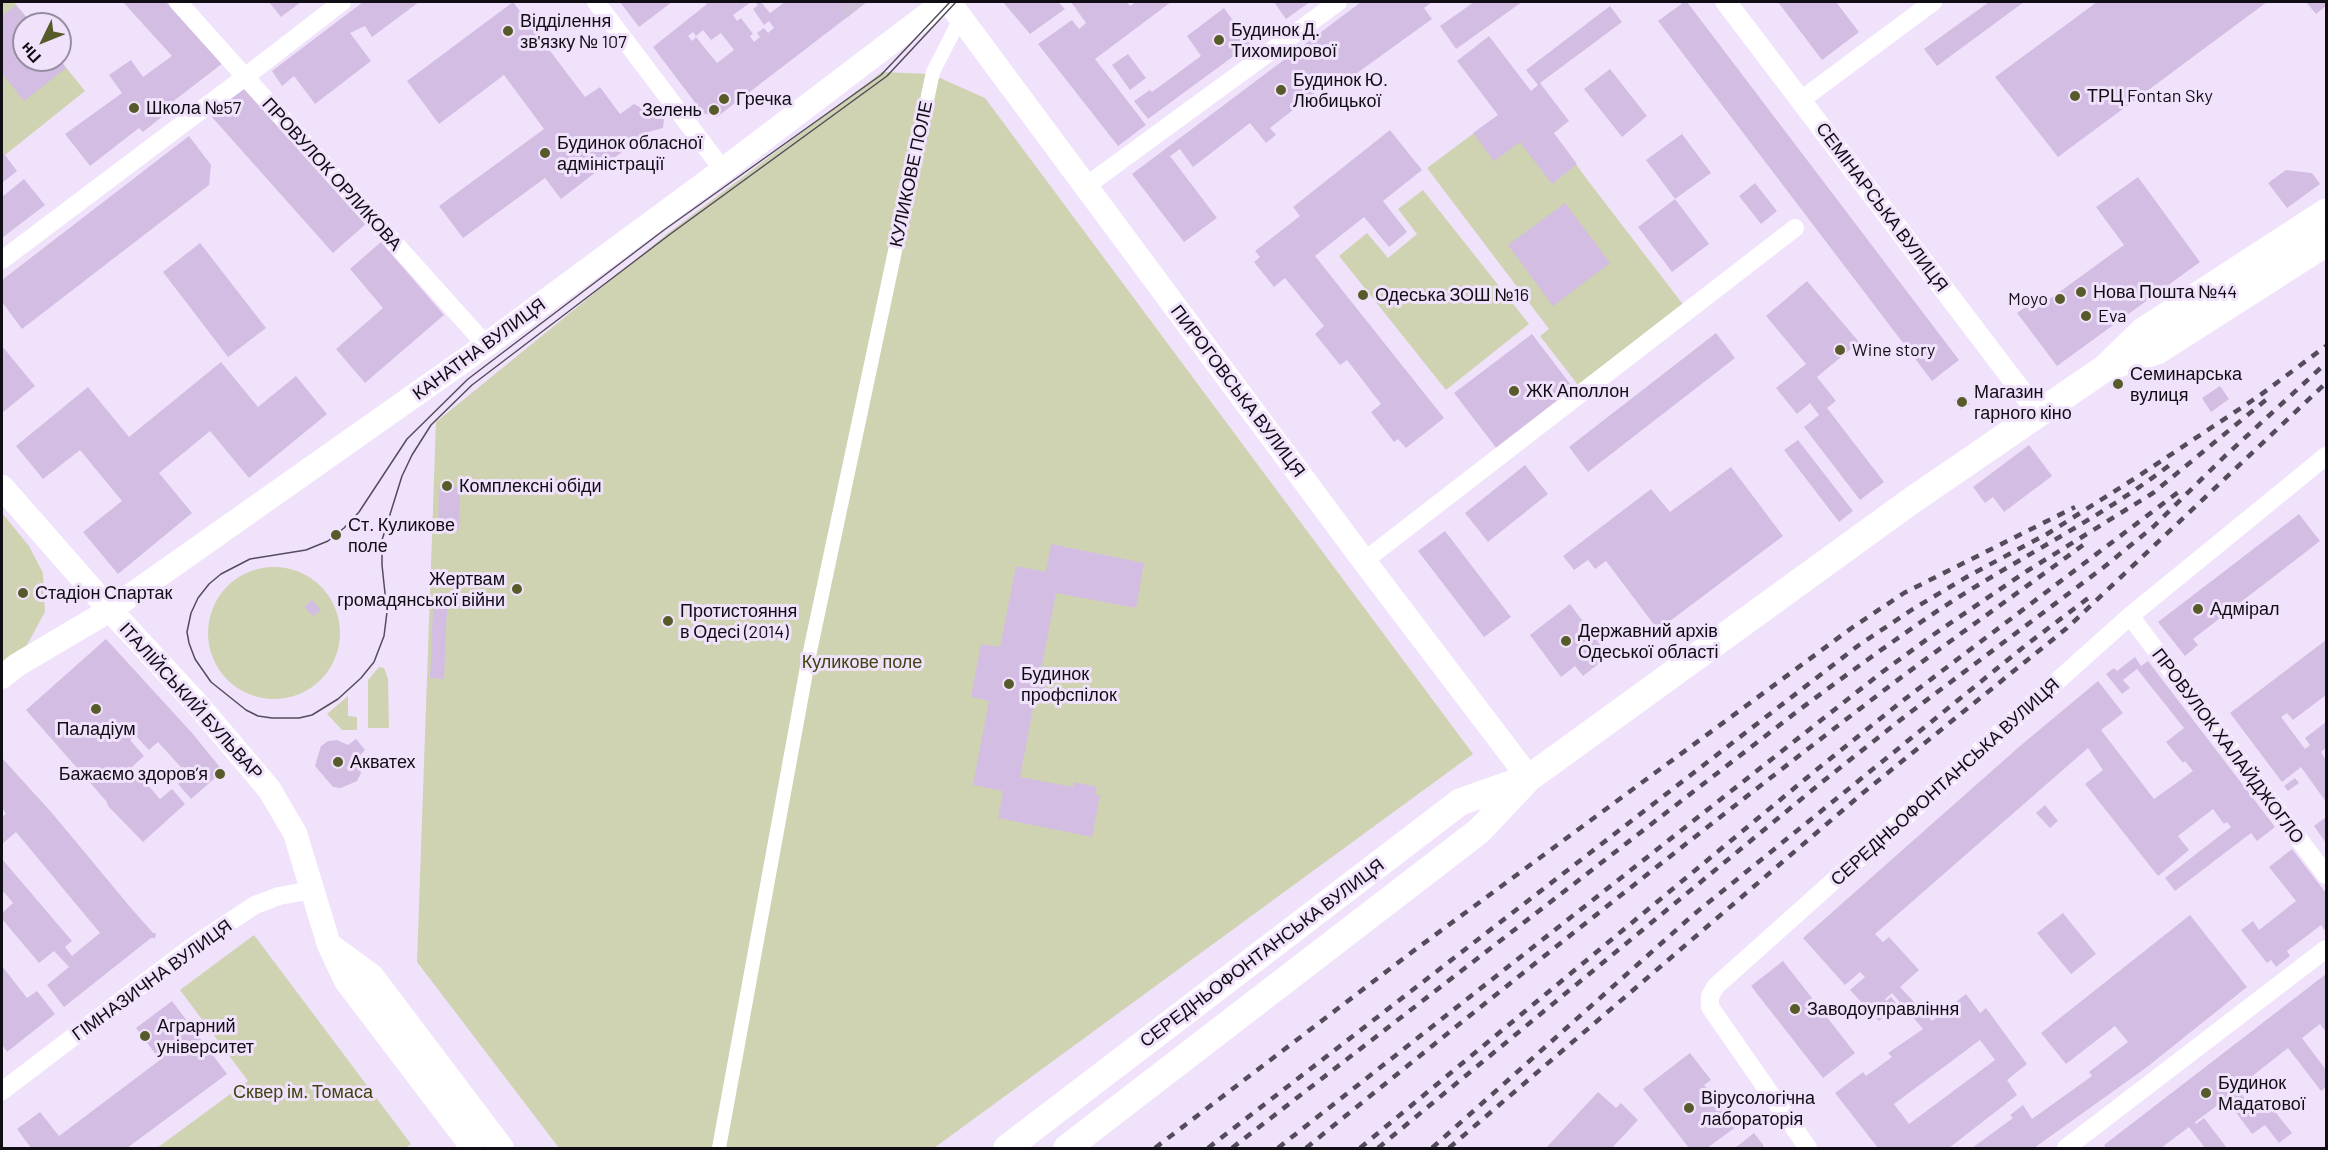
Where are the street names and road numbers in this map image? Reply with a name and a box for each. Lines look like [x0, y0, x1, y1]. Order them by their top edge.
street label: ПРОВУЛОК ОРЛИКОВА [258, 93, 406, 255]
street label: КУЛИКОВЕ ПОЛЕ [885, 99, 937, 249]
street label: СЕМІНАРСЬКА ВУЛИЦЯ [1811, 118, 1953, 296]
street label: КАНАТНА ВУЛИЦЯ [408, 294, 550, 404]
street label: ПИРОГОВСЬКА ВУЛИЦЯ [1166, 301, 1310, 481]
street label: ІТАЛІЙСЬКИЙ БУЛЬВАР [115, 618, 267, 784]
street label: ПРОВУЛОК ХАЛАЙДЖОГЛО [2148, 644, 2308, 848]
street label: СЕРЕДНЬОФОНТАНСЬКА ВУЛИЦЯ [1826, 674, 2064, 890]
street label: СЕРЕДНЬОФОНТАНСЬКА ВУЛИЦЯ [1136, 854, 1388, 1052]
street label: ГІМНАЗИЧНА ВУЛИЦЯ [68, 915, 236, 1045]

